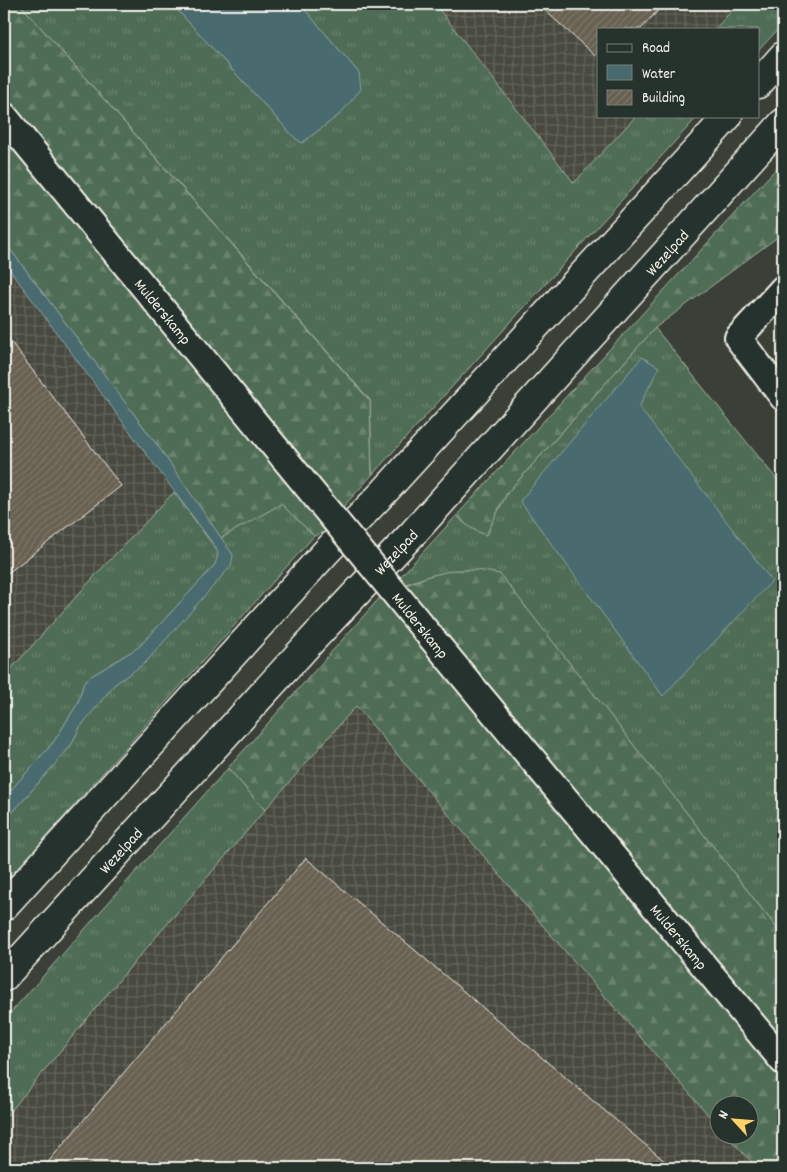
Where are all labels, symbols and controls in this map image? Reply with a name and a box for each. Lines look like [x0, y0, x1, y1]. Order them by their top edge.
legend [597, 28, 760, 118]
text: Road [642, 38, 670, 60]
text: Water [642, 64, 676, 86]
text: Building [642, 88, 685, 110]
street label: Wezelpad [641, 225, 695, 282]
street label: Mulderskamp [128, 274, 196, 351]
street label: Wezelpad [370, 525, 425, 582]
street label: Mulderskamp [385, 588, 453, 665]
street label: Wezelpad [95, 823, 149, 880]
street label: Mulderskamp [643, 900, 712, 976]
north arrow [710, 1094, 760, 1144]
text: N [714, 1108, 735, 1123]

